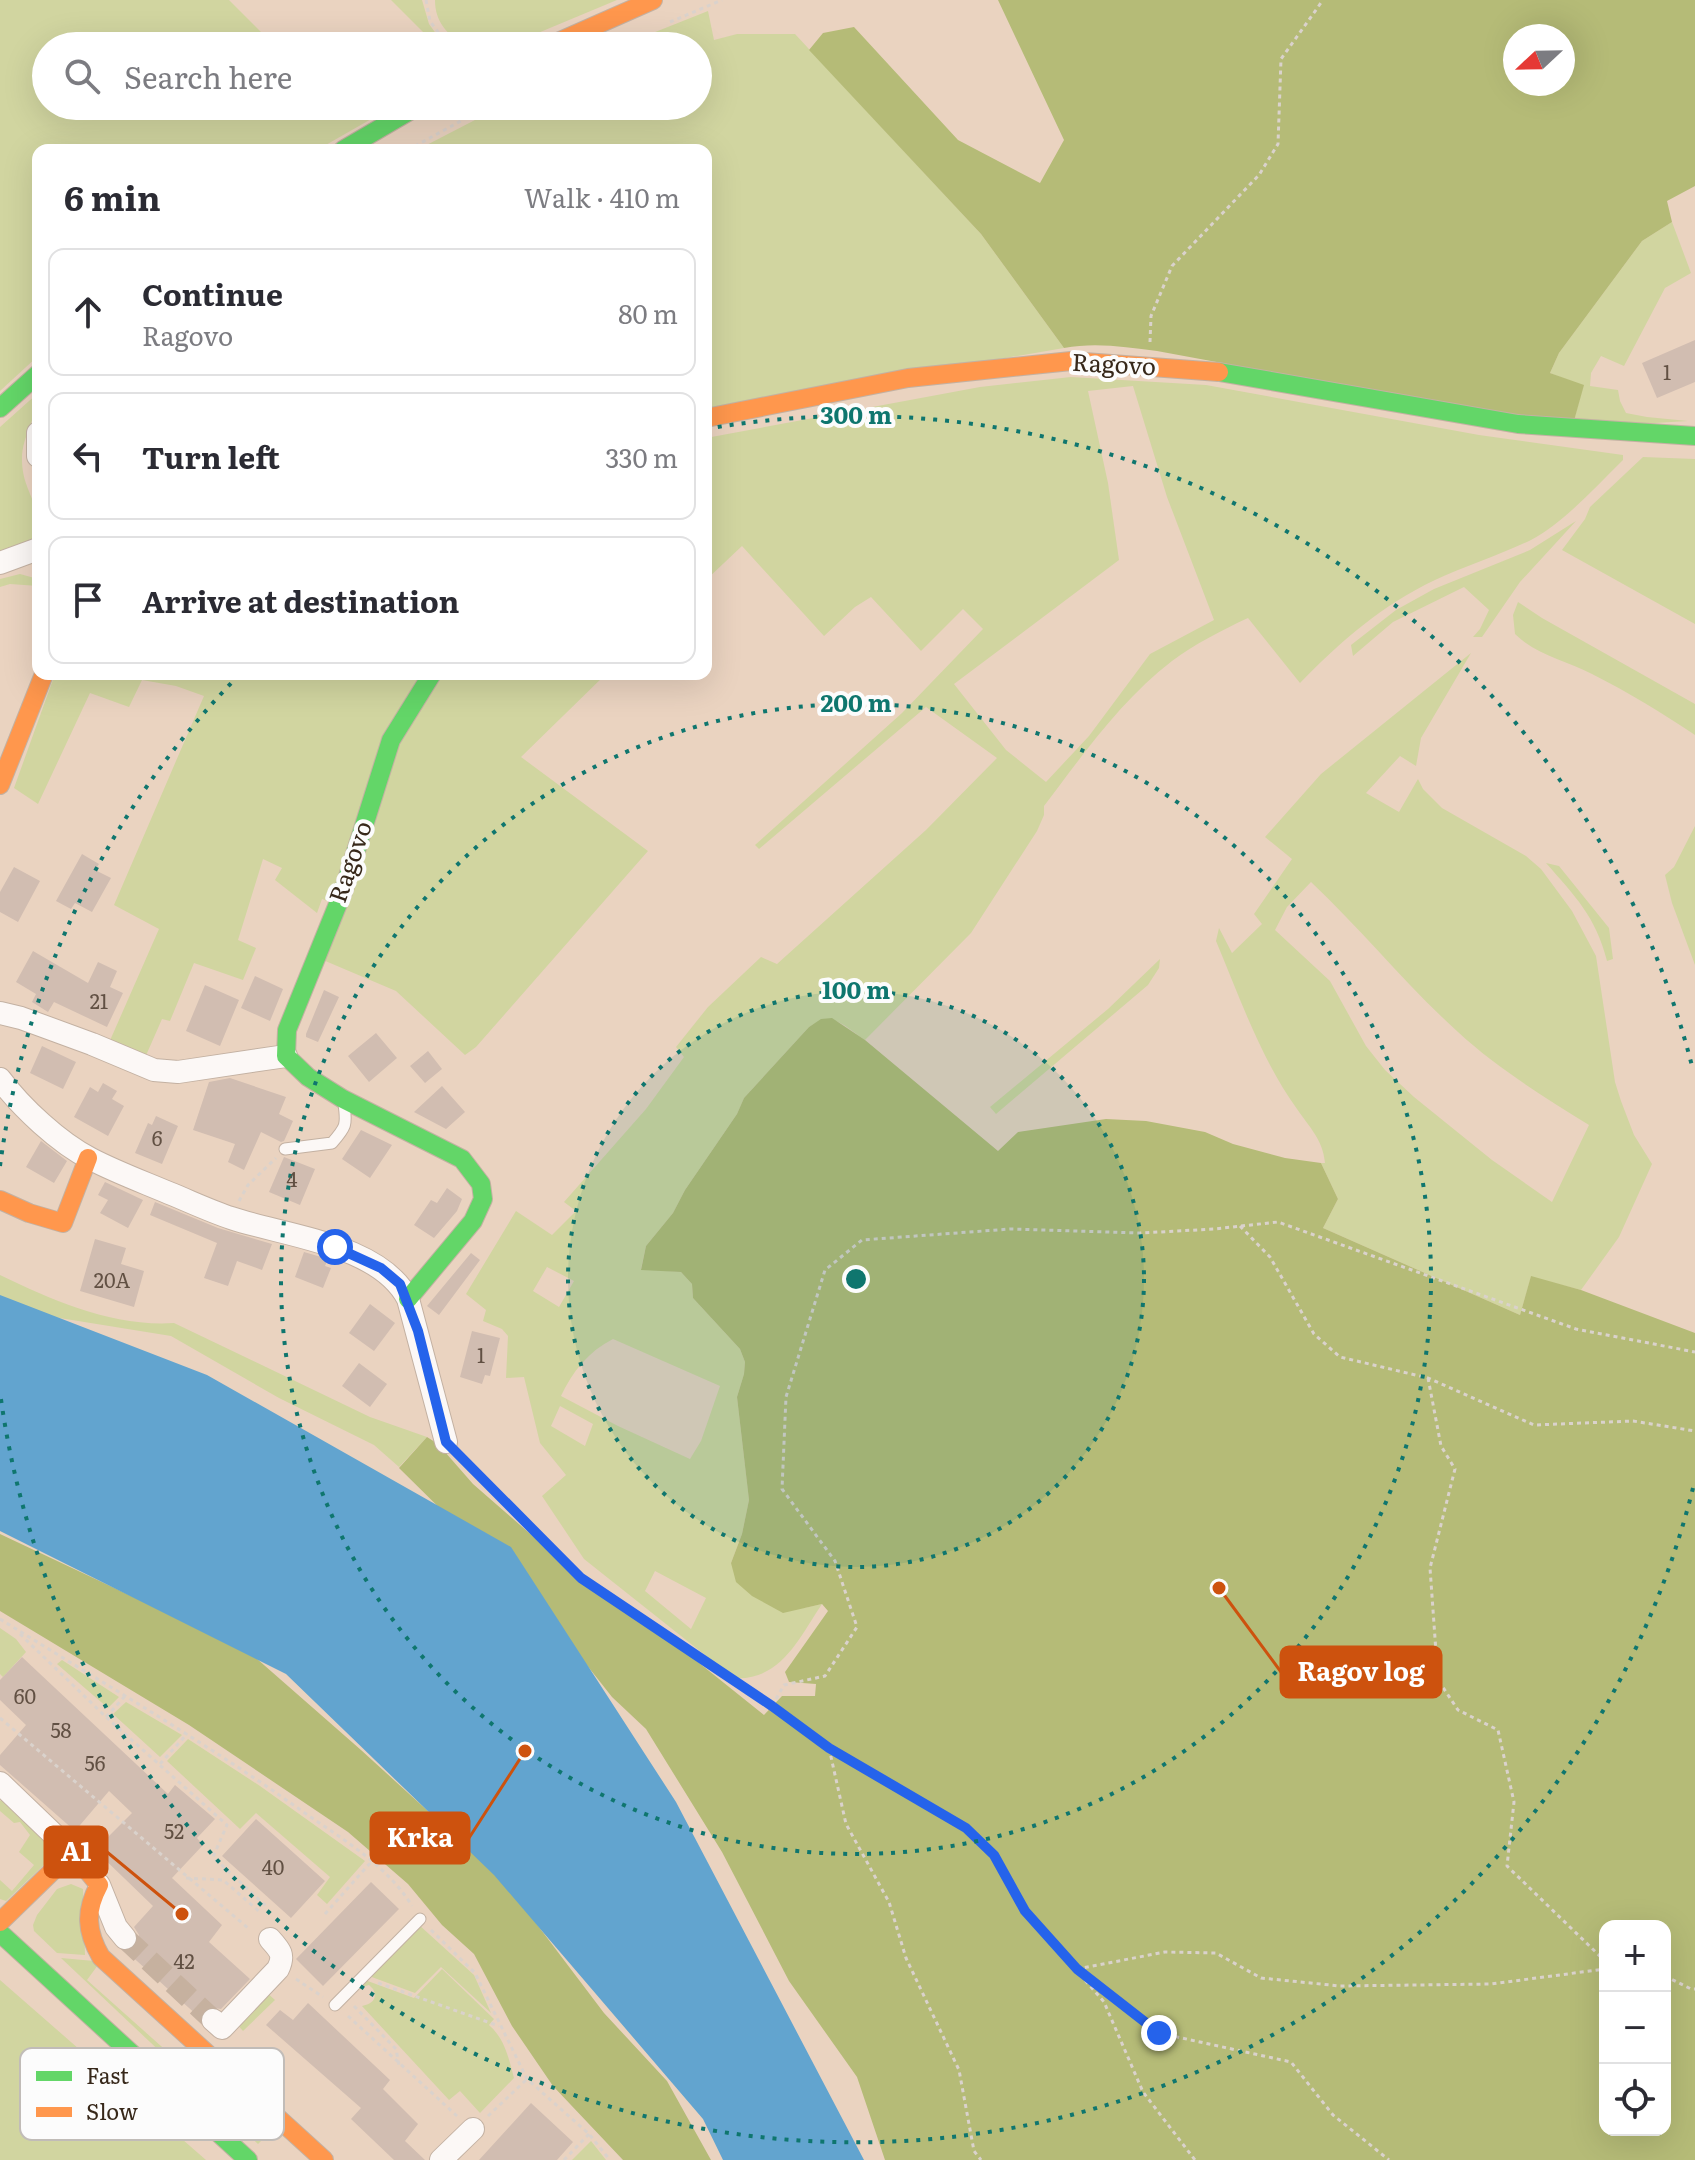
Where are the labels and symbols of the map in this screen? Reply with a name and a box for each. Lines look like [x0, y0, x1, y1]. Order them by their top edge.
north arrow [1503, 24, 1575, 96]
street label: Ragovo [1071, 343, 1157, 382]
house number: 1 [1663, 356, 1671, 386]
text: 300 m [820, 396, 892, 431]
text: 200 m [820, 684, 892, 719]
street label: Ragovo [318, 816, 379, 907]
text: 100 m [822, 971, 890, 1006]
house number: 21 [90, 985, 108, 1015]
house number: 6 [152, 1122, 163, 1152]
house number: 4 [286, 1163, 298, 1193]
route start [317, 1229, 353, 1265]
house number: 20A [94, 1264, 130, 1294]
centre of rings [842, 1265, 870, 1293]
house number: 1 [477, 1339, 485, 1369]
callout: Ragov log [1281, 1647, 1441, 1697]
text: Ragov log [1297, 1650, 1425, 1689]
house number: 60 [14, 1680, 36, 1710]
house number: 58 [50, 1714, 72, 1744]
house number: 56 [85, 1747, 106, 1777]
callout: Krka [371, 1813, 469, 1863]
house number: 52 [164, 1815, 184, 1845]
text: Krka [387, 1816, 453, 1855]
callout: A1 [45, 1827, 107, 1877]
text: A1 [61, 1830, 91, 1869]
house number: 40 [262, 1851, 284, 1881]
house number: 42 [173, 1945, 195, 1975]
route end [1141, 2015, 1177, 2051]
legend [20, 2048, 284, 2140]
text: Fast [86, 2058, 129, 2091]
text: Slow [86, 2094, 138, 2127]

